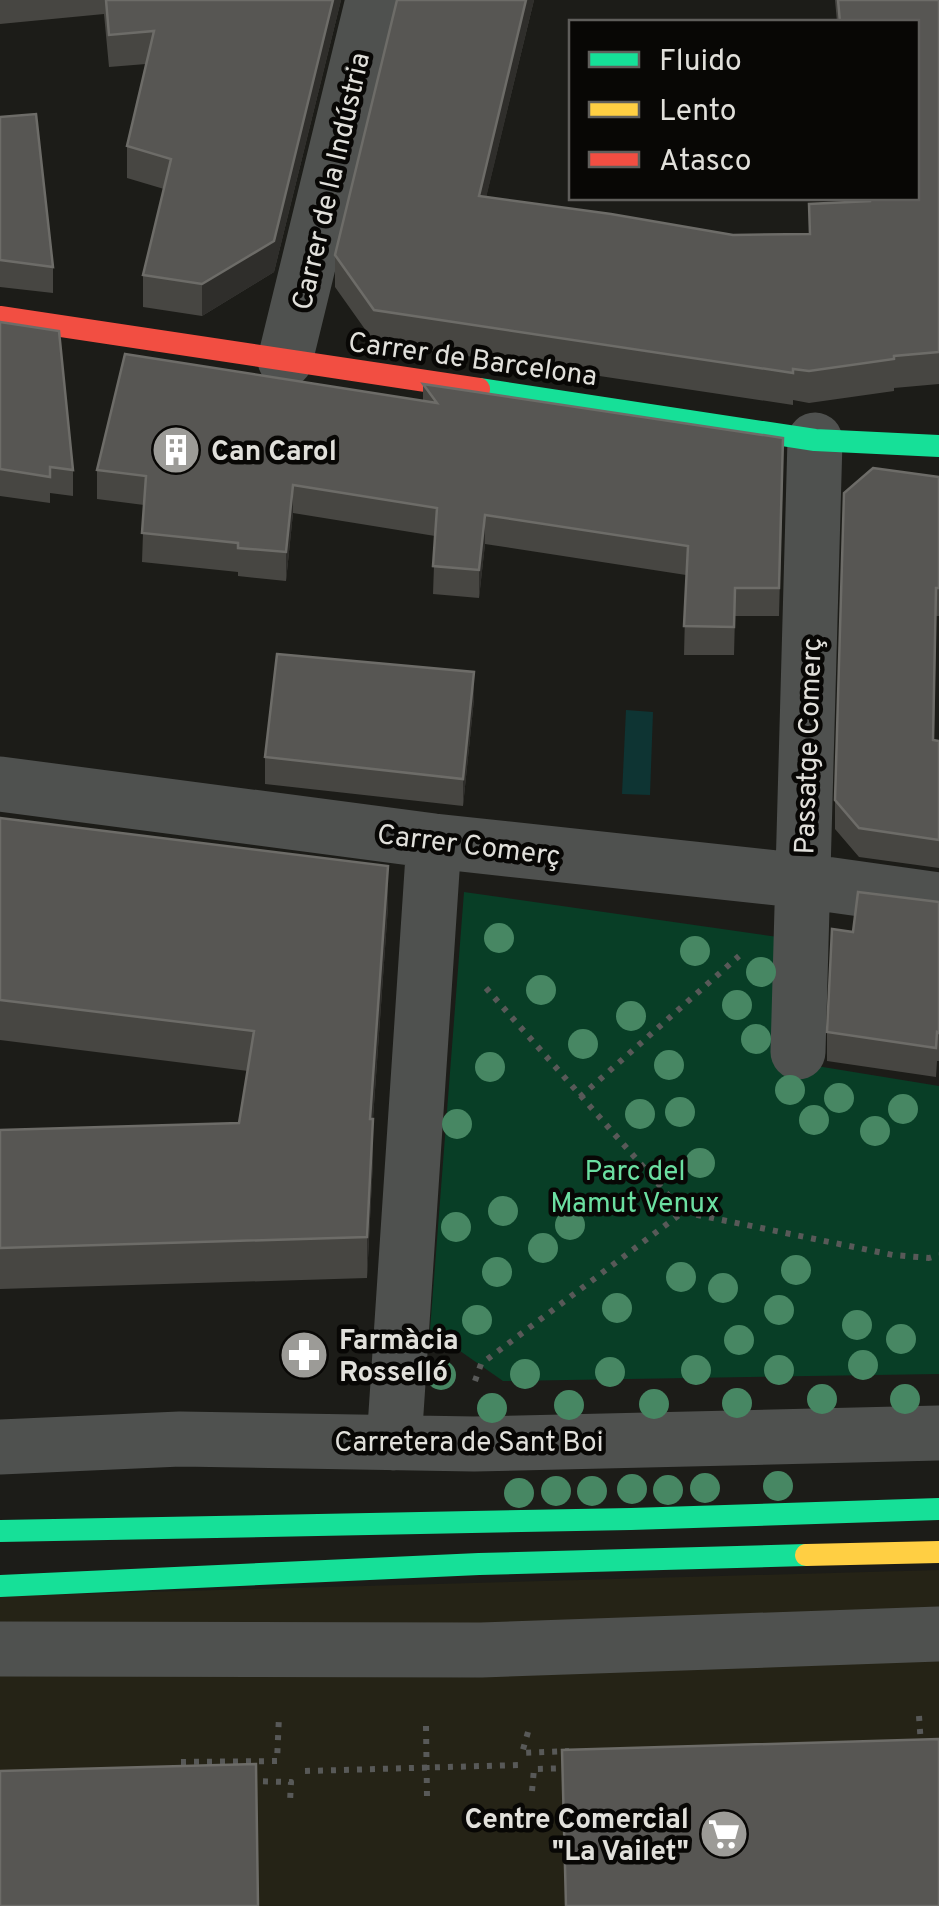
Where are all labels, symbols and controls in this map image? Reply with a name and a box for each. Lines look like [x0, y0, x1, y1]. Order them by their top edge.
legend [569, 20, 919, 200]
text: Fluido [659, 44, 742, 81]
street label: Carrer de la Indústria [286, 49, 380, 314]
text: Lento [659, 94, 736, 131]
text: Atasco [659, 144, 752, 181]
street label: Carrer de Barcelona [346, 326, 599, 396]
building icon: Can Carol [150, 424, 202, 476]
place label: Can Carol [211, 435, 337, 471]
street label: Passatge Comerç [788, 637, 832, 855]
street label: Carrer Comerç [375, 818, 562, 876]
park label: Parc del Mamut Venux [550, 1155, 720, 1223]
place label: Farmàcia Rosselló [339, 1324, 459, 1392]
pharmacy icon: Farmàcia Rosselló [278, 1329, 330, 1381]
street label: Carretera de Sant Boi [334, 1426, 604, 1462]
place label: Centre Comercial "La Vailet" [464, 1803, 689, 1871]
supermarket icon: Centre Comercial "La Vailet" [698, 1808, 750, 1860]

